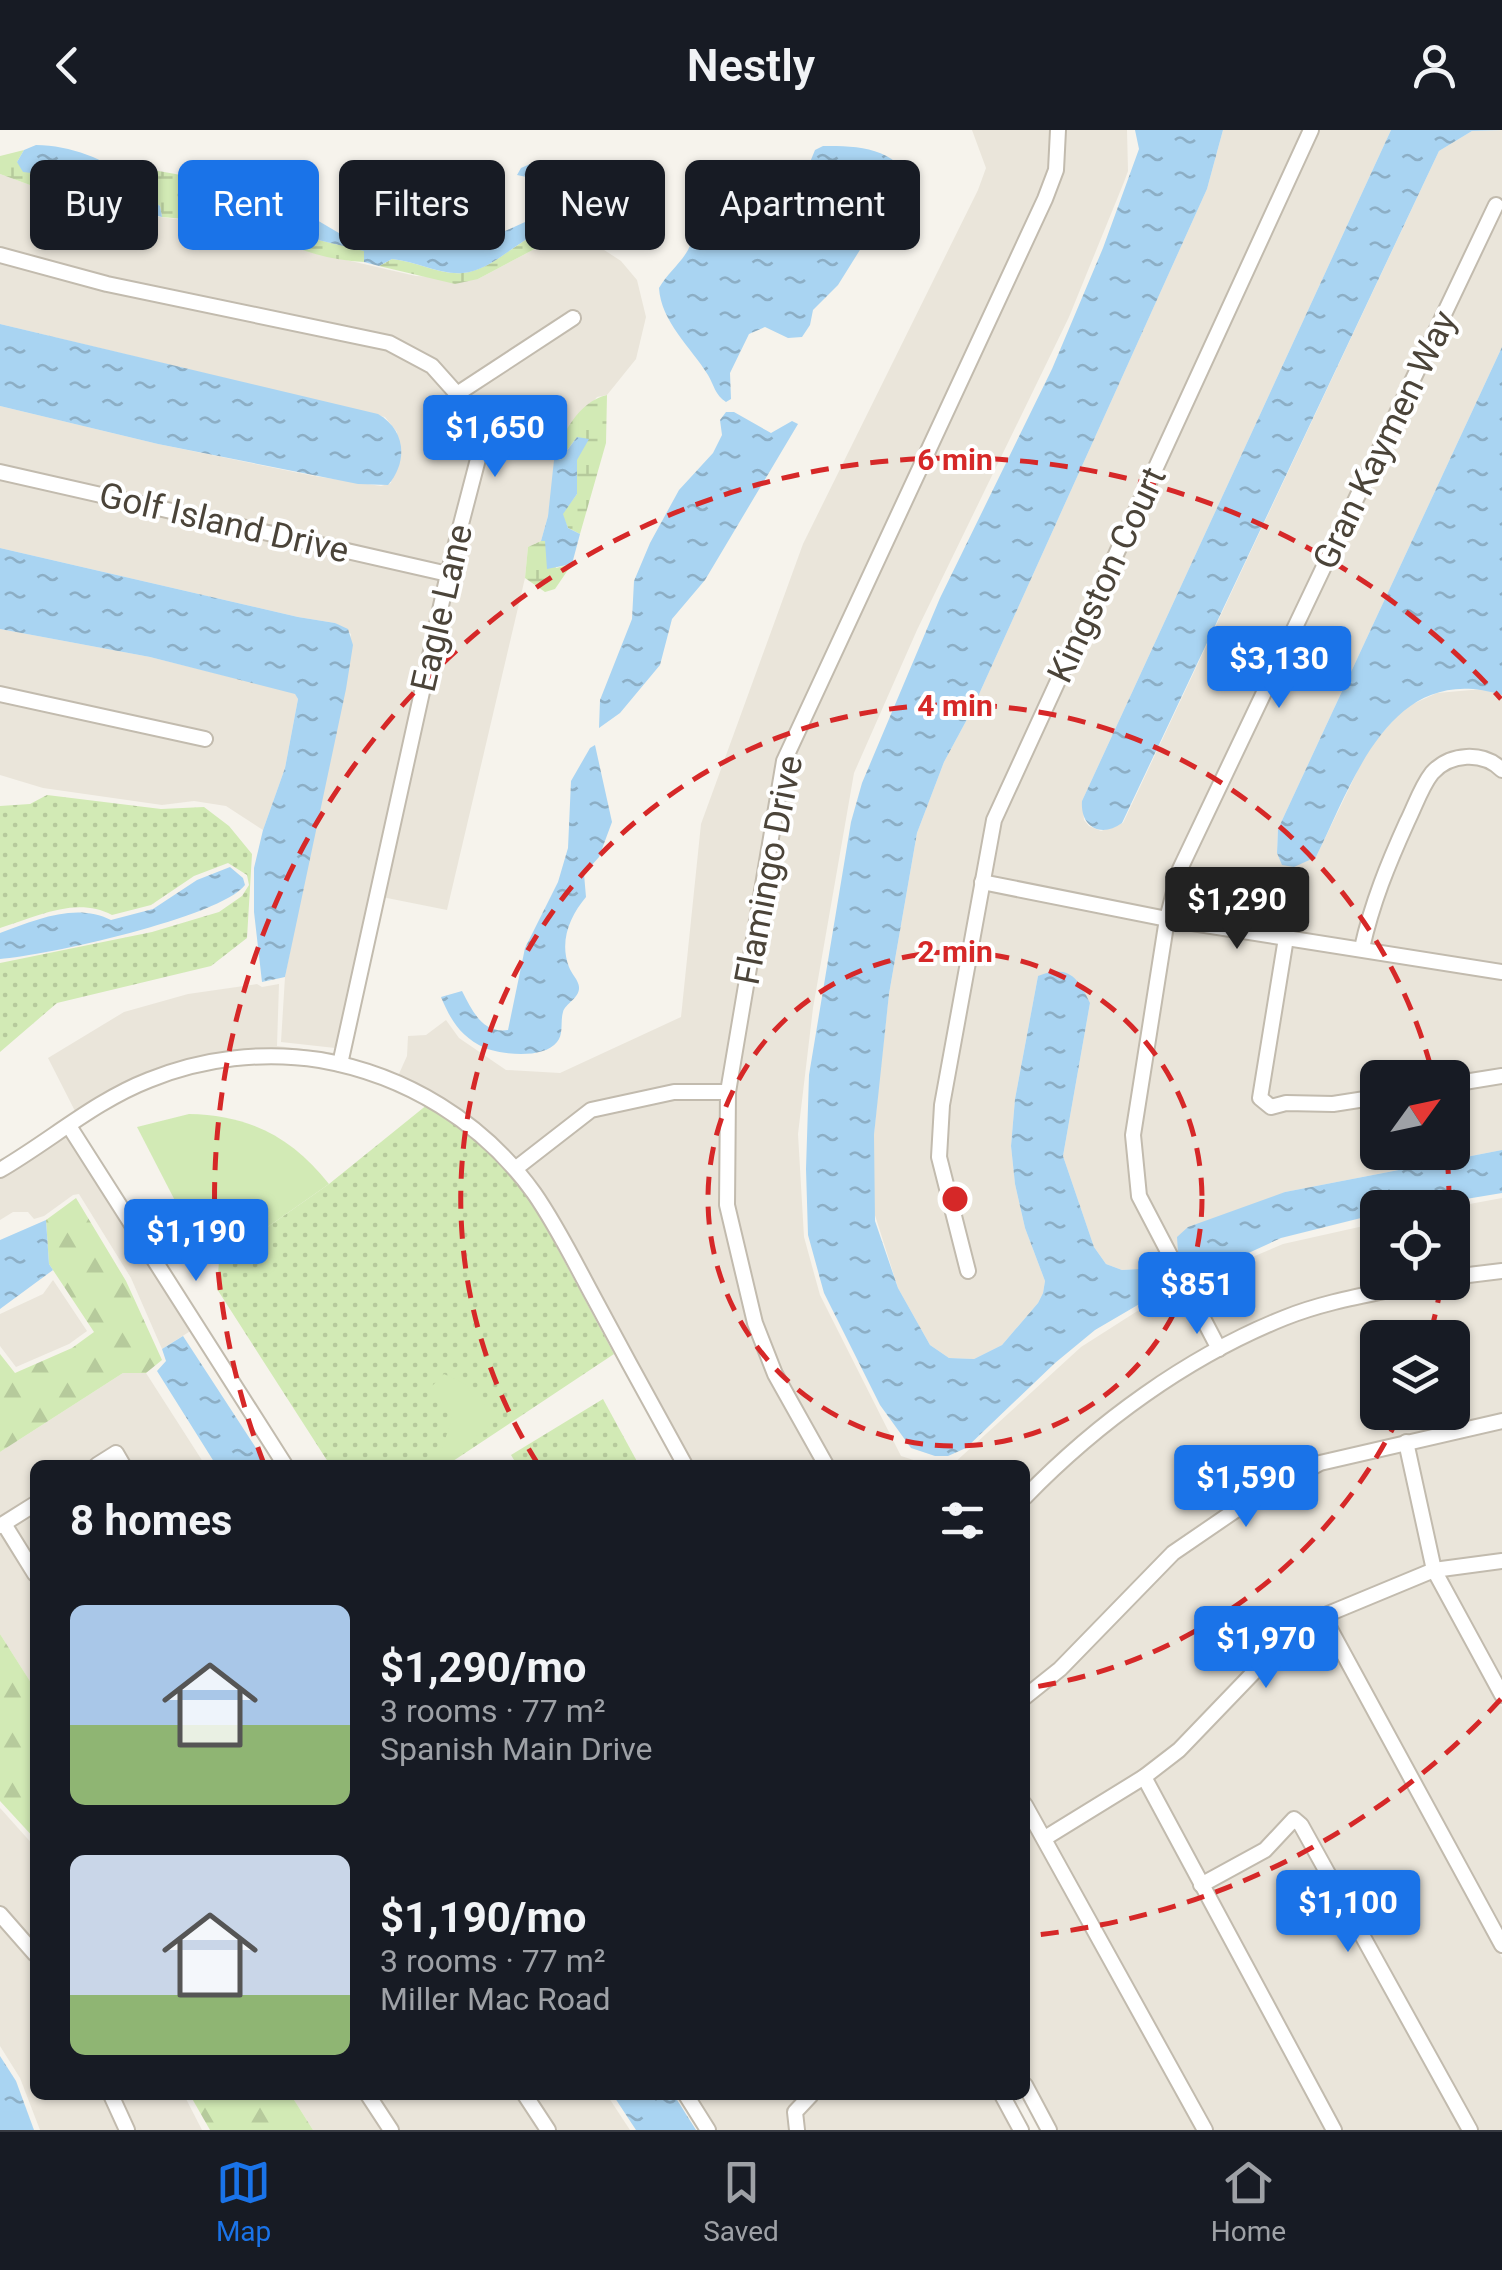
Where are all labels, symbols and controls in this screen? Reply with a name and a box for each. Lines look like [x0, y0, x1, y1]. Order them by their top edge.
icon: back [40, 38, 95, 93]
icon: person [1407, 38, 1462, 93]
text: Nestly [687, 39, 815, 92]
chip: Buy [30, 160, 158, 250]
chip: Rent [178, 160, 319, 250]
chip: Filters [339, 160, 505, 250]
chip: New [525, 160, 665, 250]
chip: Apartment [685, 160, 920, 250]
street label: Gran Kaymen Way [1305, 304, 1466, 576]
pin: $1,650 [414, 395, 576, 480]
text: $1,650 [445, 408, 545, 446]
text: 6 min [917, 442, 993, 477]
street label: Kingston Court [1039, 461, 1175, 689]
street label: Golf Island Drive [95, 474, 353, 572]
street label: Eagle Lane [403, 521, 481, 695]
pin: $3,130 [1198, 626, 1360, 711]
text: $3,130 [1229, 639, 1329, 677]
text: 4 min [917, 688, 993, 723]
street label: Flamingo Drive [727, 752, 811, 988]
pin: $1,290 [1156, 867, 1318, 952]
text: $1,290 [1187, 880, 1287, 918]
text: 2 min [917, 934, 993, 969]
north arrow [1360, 1060, 1470, 1170]
map controls [1360, 1060, 1470, 1430]
centre of rings [937, 1181, 973, 1217]
button: locate [1360, 1190, 1470, 1300]
pin: $1,190 [115, 1199, 277, 1284]
text: $1,190 [146, 1212, 246, 1250]
pin: $851 [1138, 1252, 1256, 1337]
text: $851 [1160, 1265, 1234, 1303]
button: layers [1360, 1320, 1470, 1430]
pin: $1,590 [1165, 1445, 1327, 1530]
text: $1,590 [1196, 1458, 1296, 1496]
icon: filters [935, 1493, 990, 1548]
text: 8 homes [70, 1496, 232, 1545]
pin: $1,970 [1185, 1606, 1347, 1691]
text: $1,970 [1216, 1619, 1316, 1657]
text: $1,290/mo [380, 1643, 587, 1692]
icon: home [150, 1645, 270, 1765]
text: 3 rooms · 77 m² [380, 1692, 605, 1730]
text: Spanish Main Drive [380, 1730, 653, 1768]
pin: $1,100 [1267, 1870, 1429, 1955]
text: $1,100 [1298, 1883, 1398, 1921]
text: $1,190/mo [380, 1893, 587, 1942]
icon: home [150, 1895, 270, 2015]
text: 3 rooms · 77 m² [380, 1942, 605, 1980]
text: Miller Mac Road [380, 1980, 610, 2018]
tab: Map [216, 2155, 271, 2248]
tab: Saved [703, 2155, 779, 2248]
tab: Home [1211, 2155, 1286, 2248]

